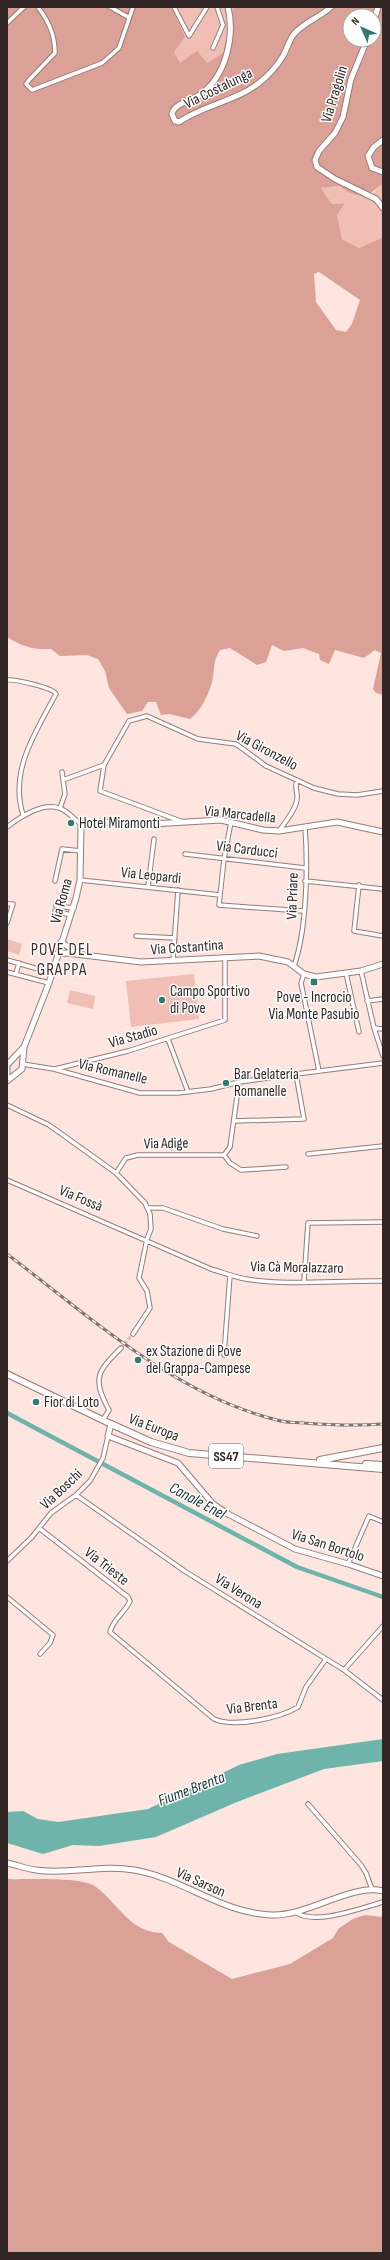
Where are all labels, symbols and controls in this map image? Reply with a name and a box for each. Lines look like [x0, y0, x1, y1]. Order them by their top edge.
north arrow [342, 8, 382, 48]
text: N [349, 15, 362, 28]
street label: Via Pragolin [317, 63, 352, 125]
street label: Via Costalunga [181, 64, 256, 113]
street label: Via Gironzello [232, 726, 301, 775]
street label: Via Marcadella [203, 801, 277, 828]
place label: Hotel Miramonti [79, 814, 160, 833]
marker: Hotel Miramonti [66, 818, 76, 828]
street label: Via Carducci [215, 836, 279, 863]
street label: Via Leopardi [120, 863, 182, 888]
street label: Via Priare [282, 872, 303, 920]
street label: Via Roma [46, 876, 77, 926]
street label: Via Costantina [150, 935, 224, 960]
district label: POVE DEL GRAPPA [31, 940, 93, 980]
marker: Pove - Incrocio Via Monte Pasubio [309, 977, 319, 987]
place label: Campo Sportivo di Pove [170, 982, 250, 1018]
place label: Pove - Incrocio Via Monte Pasubio [268, 988, 360, 1024]
marker: Campo Sportivo di Pove [157, 995, 167, 1005]
street label: Via Stadio [107, 1021, 160, 1052]
street label: Via Romanelle [77, 1054, 149, 1089]
place label: Bar Gelateria Romanelle [234, 1065, 299, 1101]
marker: Bar Gelateria Romanelle [221, 1078, 231, 1088]
street label: Via Adige [143, 1134, 189, 1153]
street label: Via Fossà [56, 1181, 106, 1216]
street label: Via Cà Moralazzaro [250, 1257, 344, 1278]
place label: ex Stazione di Pove del Grappa-Campese [146, 1342, 251, 1378]
marker: ex Stazione di Pove del Grappa-Campese [133, 1355, 143, 1365]
place label: Fior di Loto [44, 1393, 99, 1412]
marker: Fior di Loto [31, 1397, 41, 1407]
street label: Via Europa [126, 1409, 182, 1446]
road number: SS47 [209, 1444, 243, 1468]
street label: Via Boschi [36, 1465, 87, 1514]
water label: Canale Enel [166, 1479, 230, 1525]
street label: Via San Bortolo [289, 1525, 367, 1566]
street label: Via Trieste [80, 1543, 133, 1590]
street label: Via Verona [211, 1569, 266, 1614]
street label: Via Brenta [225, 1694, 279, 1719]
water label: Fiume Brenta [156, 1768, 228, 1811]
street label: Via Sarson [173, 1863, 228, 1902]

